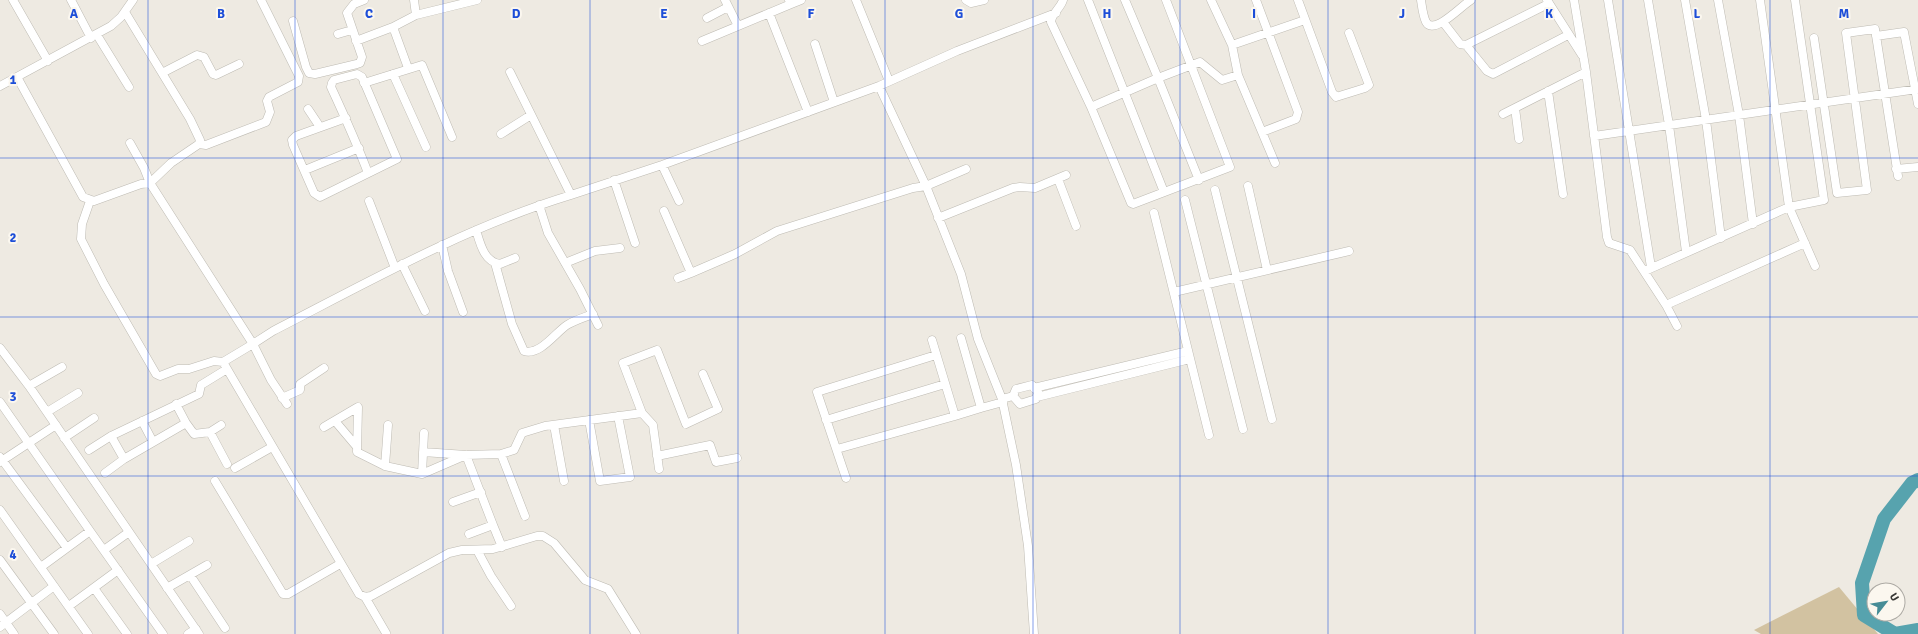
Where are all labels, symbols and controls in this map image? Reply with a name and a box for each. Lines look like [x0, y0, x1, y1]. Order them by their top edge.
text: A [70, 6, 79, 22]
text: B [217, 6, 225, 22]
text: C [365, 6, 373, 22]
text: D [512, 6, 521, 22]
text: E [660, 6, 668, 22]
text: F [808, 6, 815, 22]
text: G [955, 6, 963, 22]
text: H [1103, 6, 1111, 22]
text: I [1252, 6, 1256, 22]
text: J [1399, 6, 1405, 22]
text: K [1545, 6, 1553, 22]
text: L [1694, 6, 1701, 22]
text: M [1839, 6, 1850, 22]
text: 1 [9, 72, 17, 88]
text: 2 [9, 230, 17, 246]
text: 3 [9, 389, 17, 405]
text: 4 [9, 547, 17, 563]
north arrow [1866, 582, 1906, 622]
text: U [1887, 591, 1902, 604]

